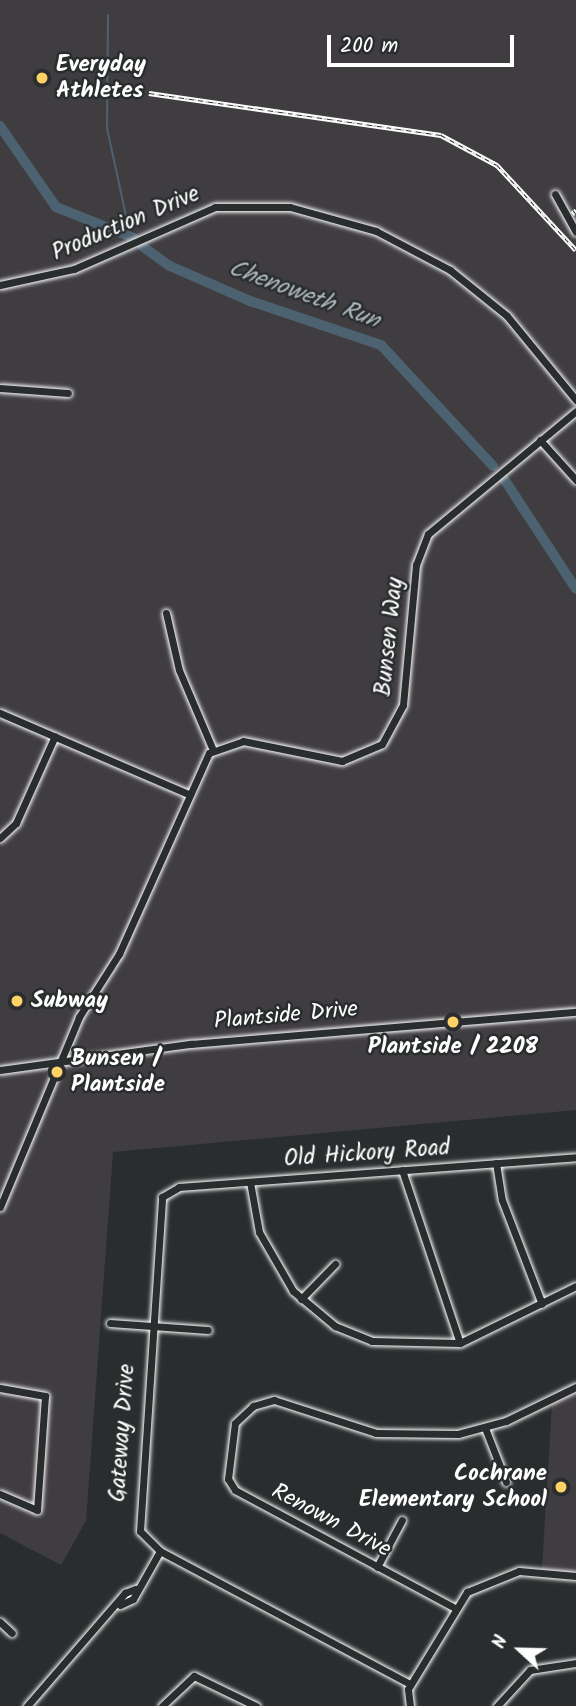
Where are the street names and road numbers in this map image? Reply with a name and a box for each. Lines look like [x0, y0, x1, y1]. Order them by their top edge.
street label: Production Drive [48, 181, 204, 267]
street label: Bunsen Way [370, 576, 410, 698]
street label: Plantside Drive [213, 996, 359, 1036]
street label: Old Hickory Road [283, 1134, 451, 1174]
street label: Gateway Drive [104, 1363, 142, 1503]
street label: Renown Drive [267, 1478, 395, 1564]

